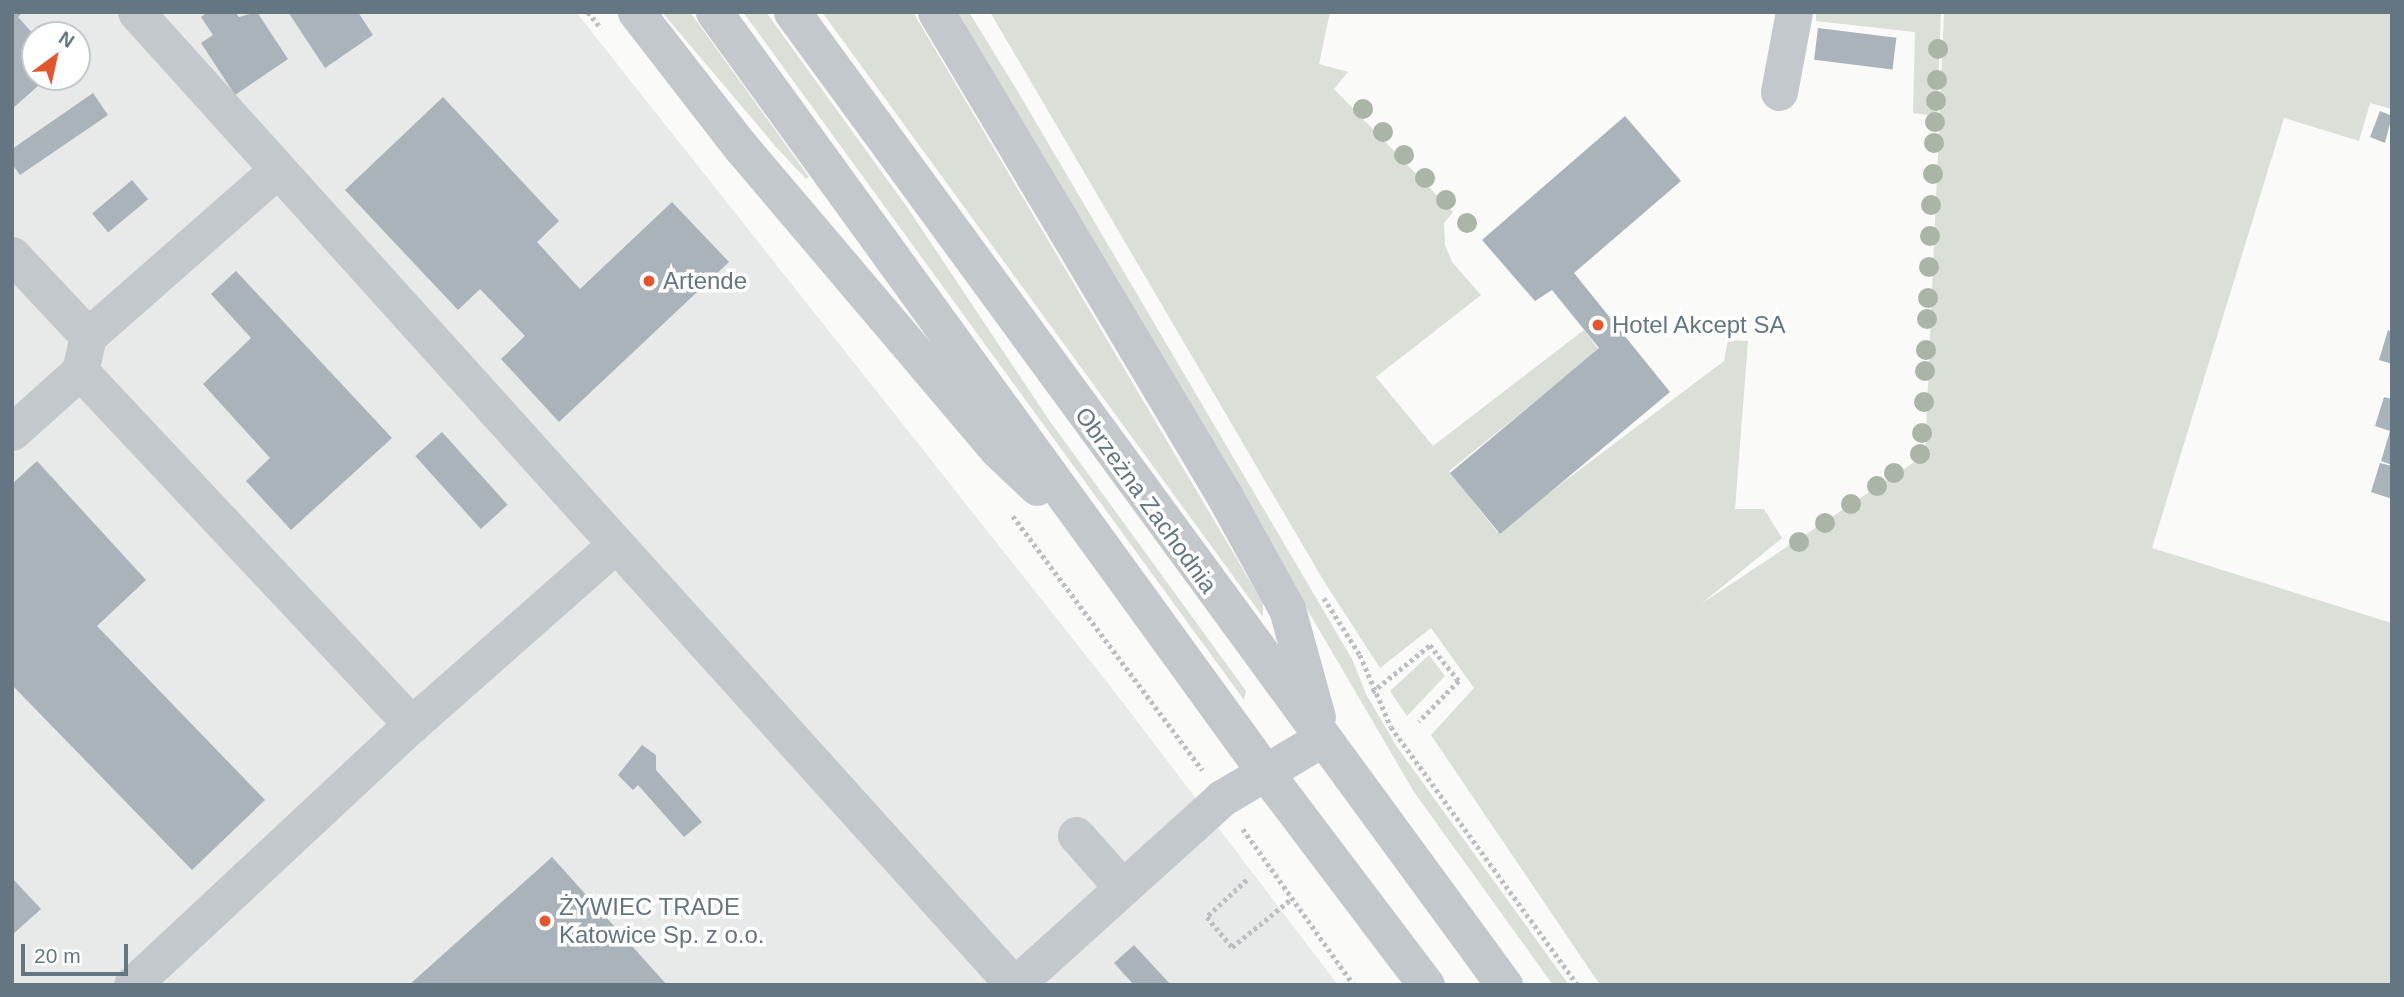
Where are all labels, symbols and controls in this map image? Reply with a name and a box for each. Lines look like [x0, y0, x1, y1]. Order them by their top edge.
north arrow [21, 21, 91, 91]
text: N [55, 27, 78, 52]
place label: Artende [663, 267, 747, 295]
marker: Artende [641, 273, 657, 289]
place label: Hotel Akcept SA [1612, 311, 1787, 339]
marker: Hotel Akcept SA [1590, 317, 1606, 333]
street label: Obrzeżna Zachodnia [1069, 401, 1223, 599]
place label: ŻYWIEC TRADE Katowice Sp. z o.o. [559, 893, 764, 949]
marker: ŻYWIEC TRADE Katowice Sp. z o.o. [537, 913, 553, 929]
scale bar [24, 930, 131, 974]
text: 20 m [34, 944, 81, 967]

